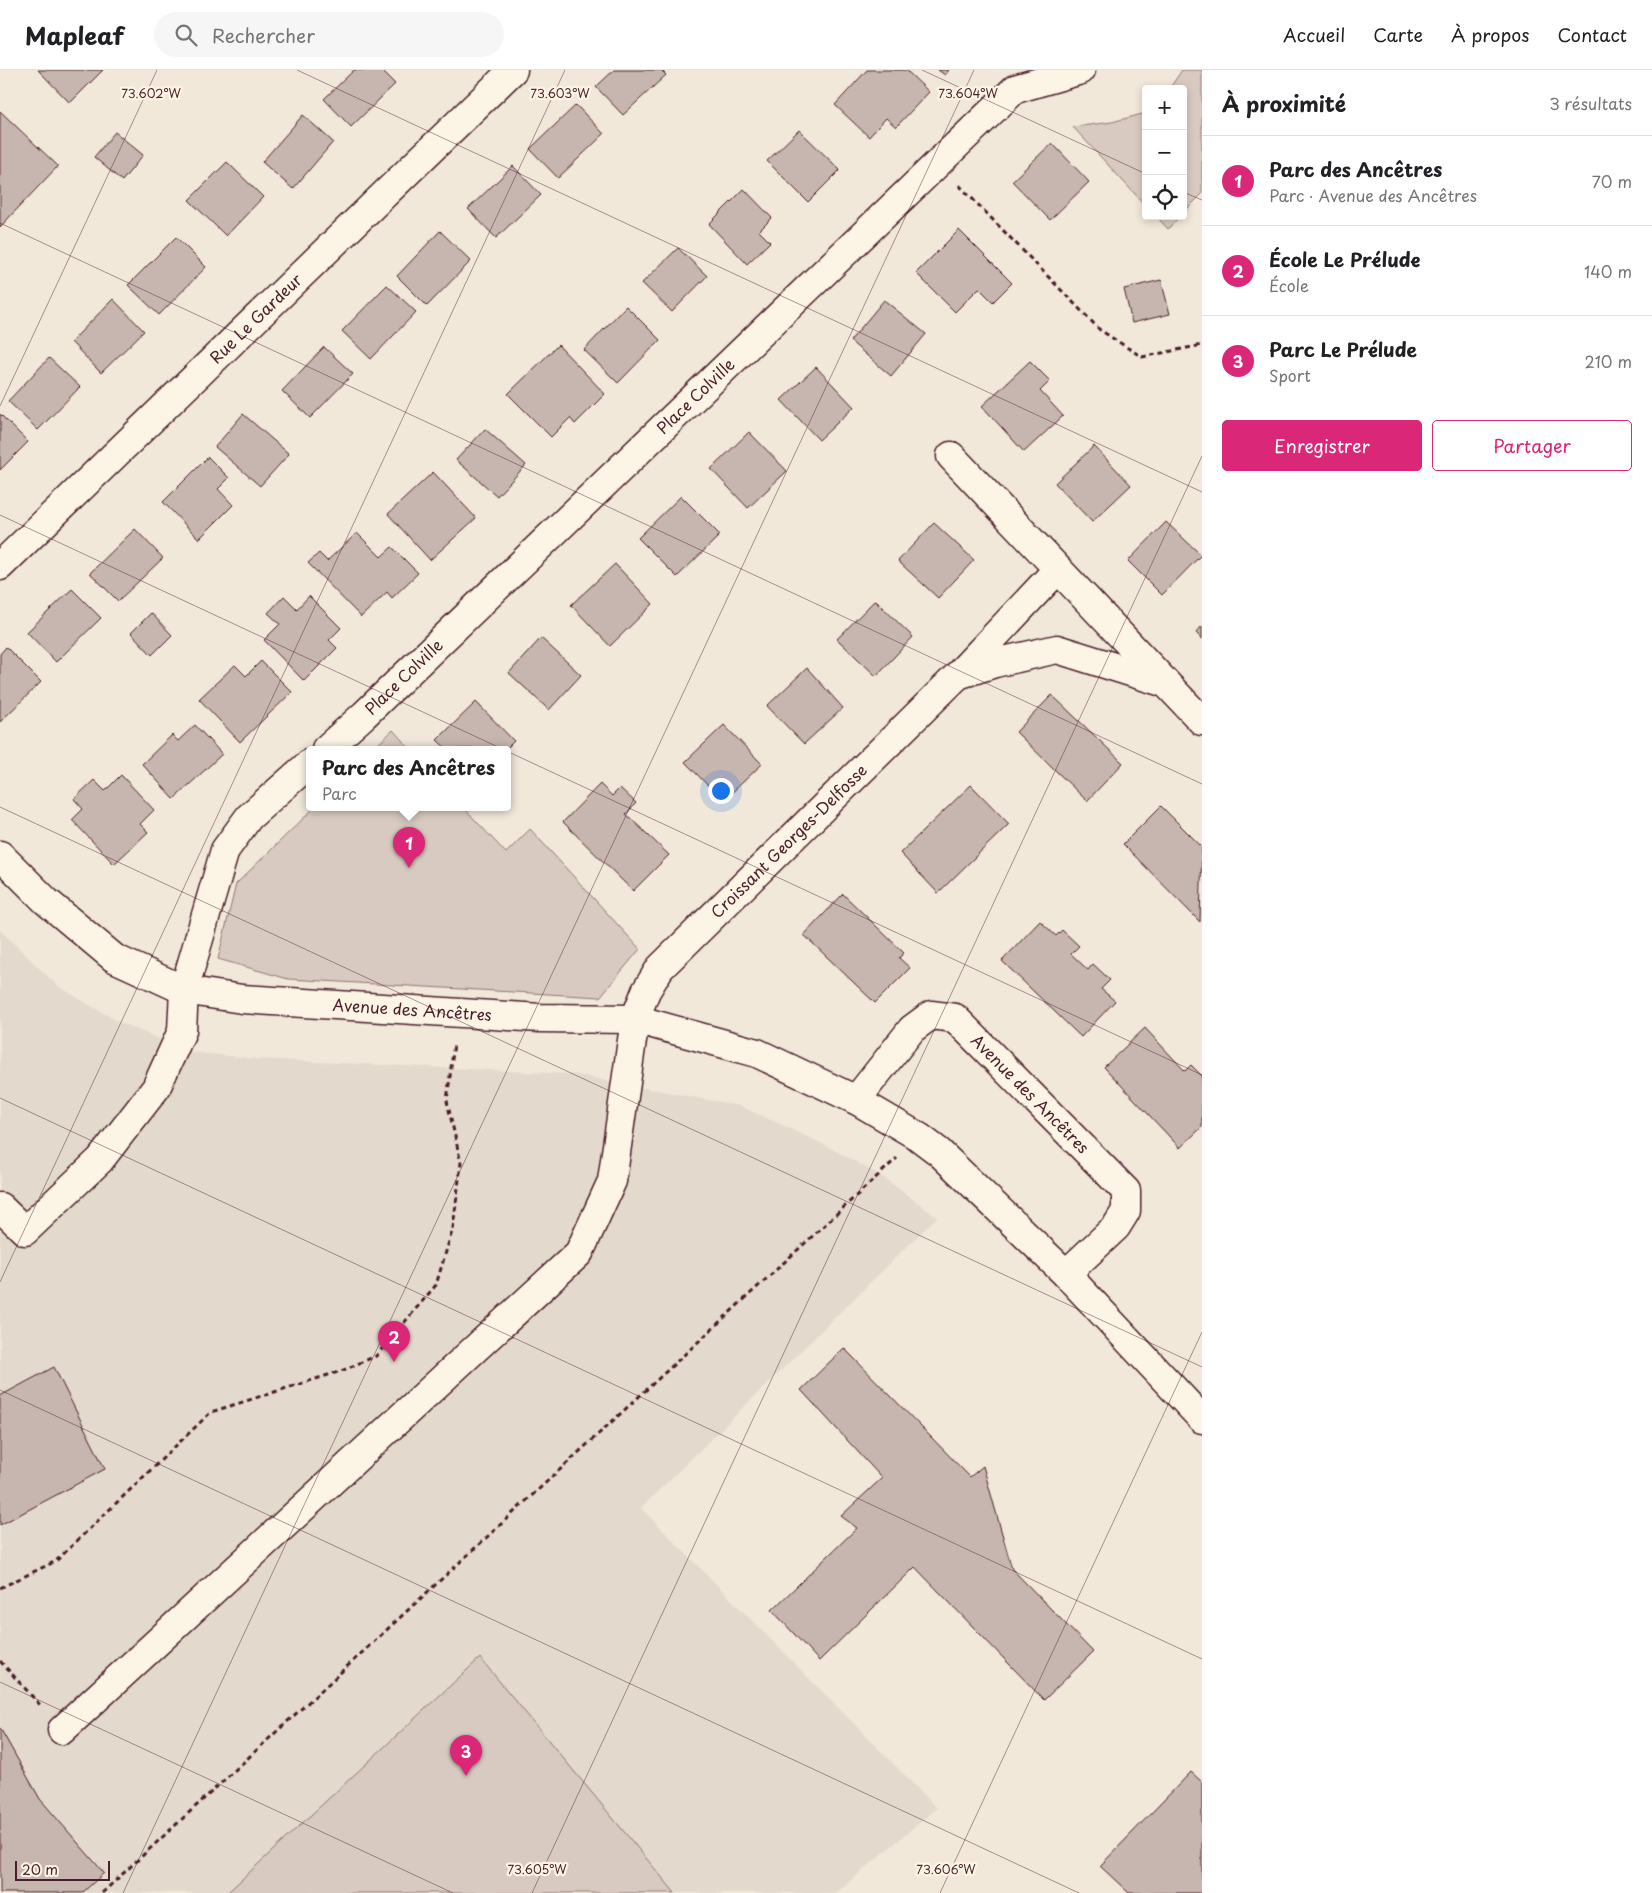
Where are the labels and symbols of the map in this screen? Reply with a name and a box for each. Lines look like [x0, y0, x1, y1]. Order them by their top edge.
text: 73.602°W [121, 84, 182, 102]
text: 73.603°W [530, 84, 590, 102]
text: 73.604°W [938, 84, 998, 102]
street label: Rue Le Gardeur [204, 267, 307, 368]
street label: Place Colville [650, 352, 740, 439]
street label: Place Colville [358, 633, 448, 720]
street label: Croissant Georges-Delfosse [704, 758, 872, 923]
your location [708, 778, 734, 804]
pin: 1 [393, 827, 425, 868]
street label: Avenue des Ancêtres [332, 992, 493, 1026]
street label: Avenue des Ancêtres [966, 1028, 1095, 1158]
pin: 2 [378, 1321, 410, 1362]
pin: 3 [450, 1735, 482, 1776]
scale bar [15, 1858, 110, 1881]
text: 73.605°W [507, 1860, 567, 1878]
text: 73.606°W [916, 1860, 976, 1878]

